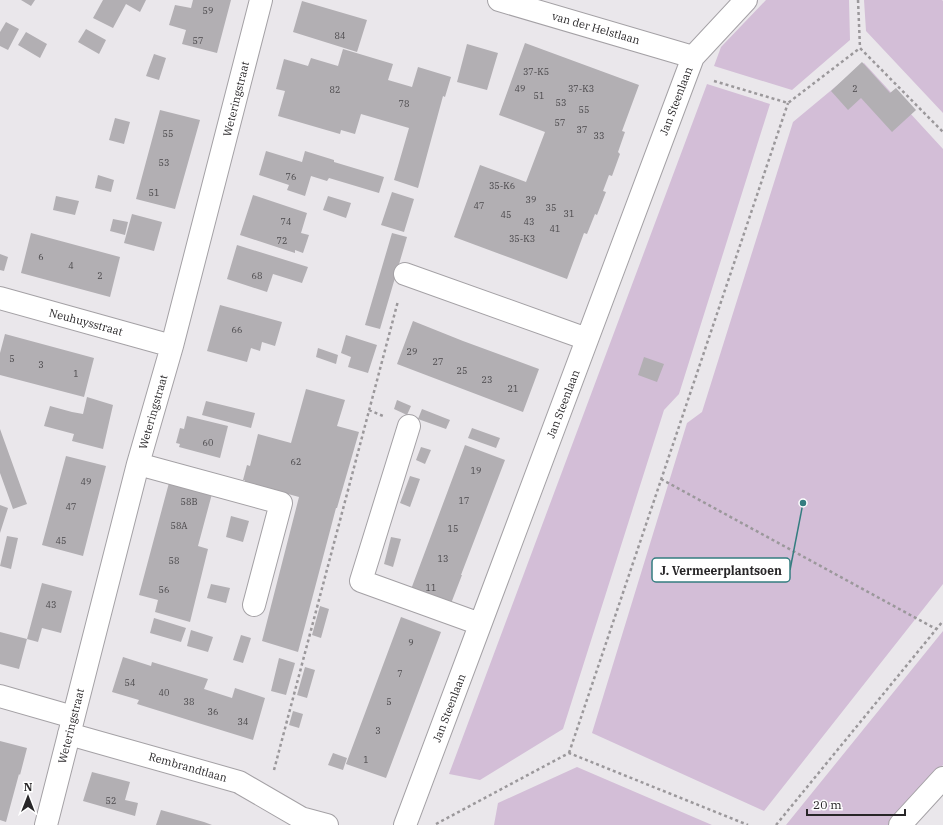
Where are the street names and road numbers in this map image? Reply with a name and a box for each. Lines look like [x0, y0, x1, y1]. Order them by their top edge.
street label: van der Helstlaan [550, 9, 642, 47]
street label: Weteringstraat [220, 60, 252, 138]
street label: Jan Steenlaan [657, 65, 695, 137]
street label: Neuhuysstraat [48, 305, 125, 339]
street label: Jan Steenlaan [544, 368, 582, 440]
street label: Weteringstraat [136, 373, 170, 451]
street label: Jan Steenlaan [430, 672, 468, 744]
street label: Weteringstraat [55, 687, 87, 765]
street label: Rembrandtlaan [147, 749, 229, 785]

